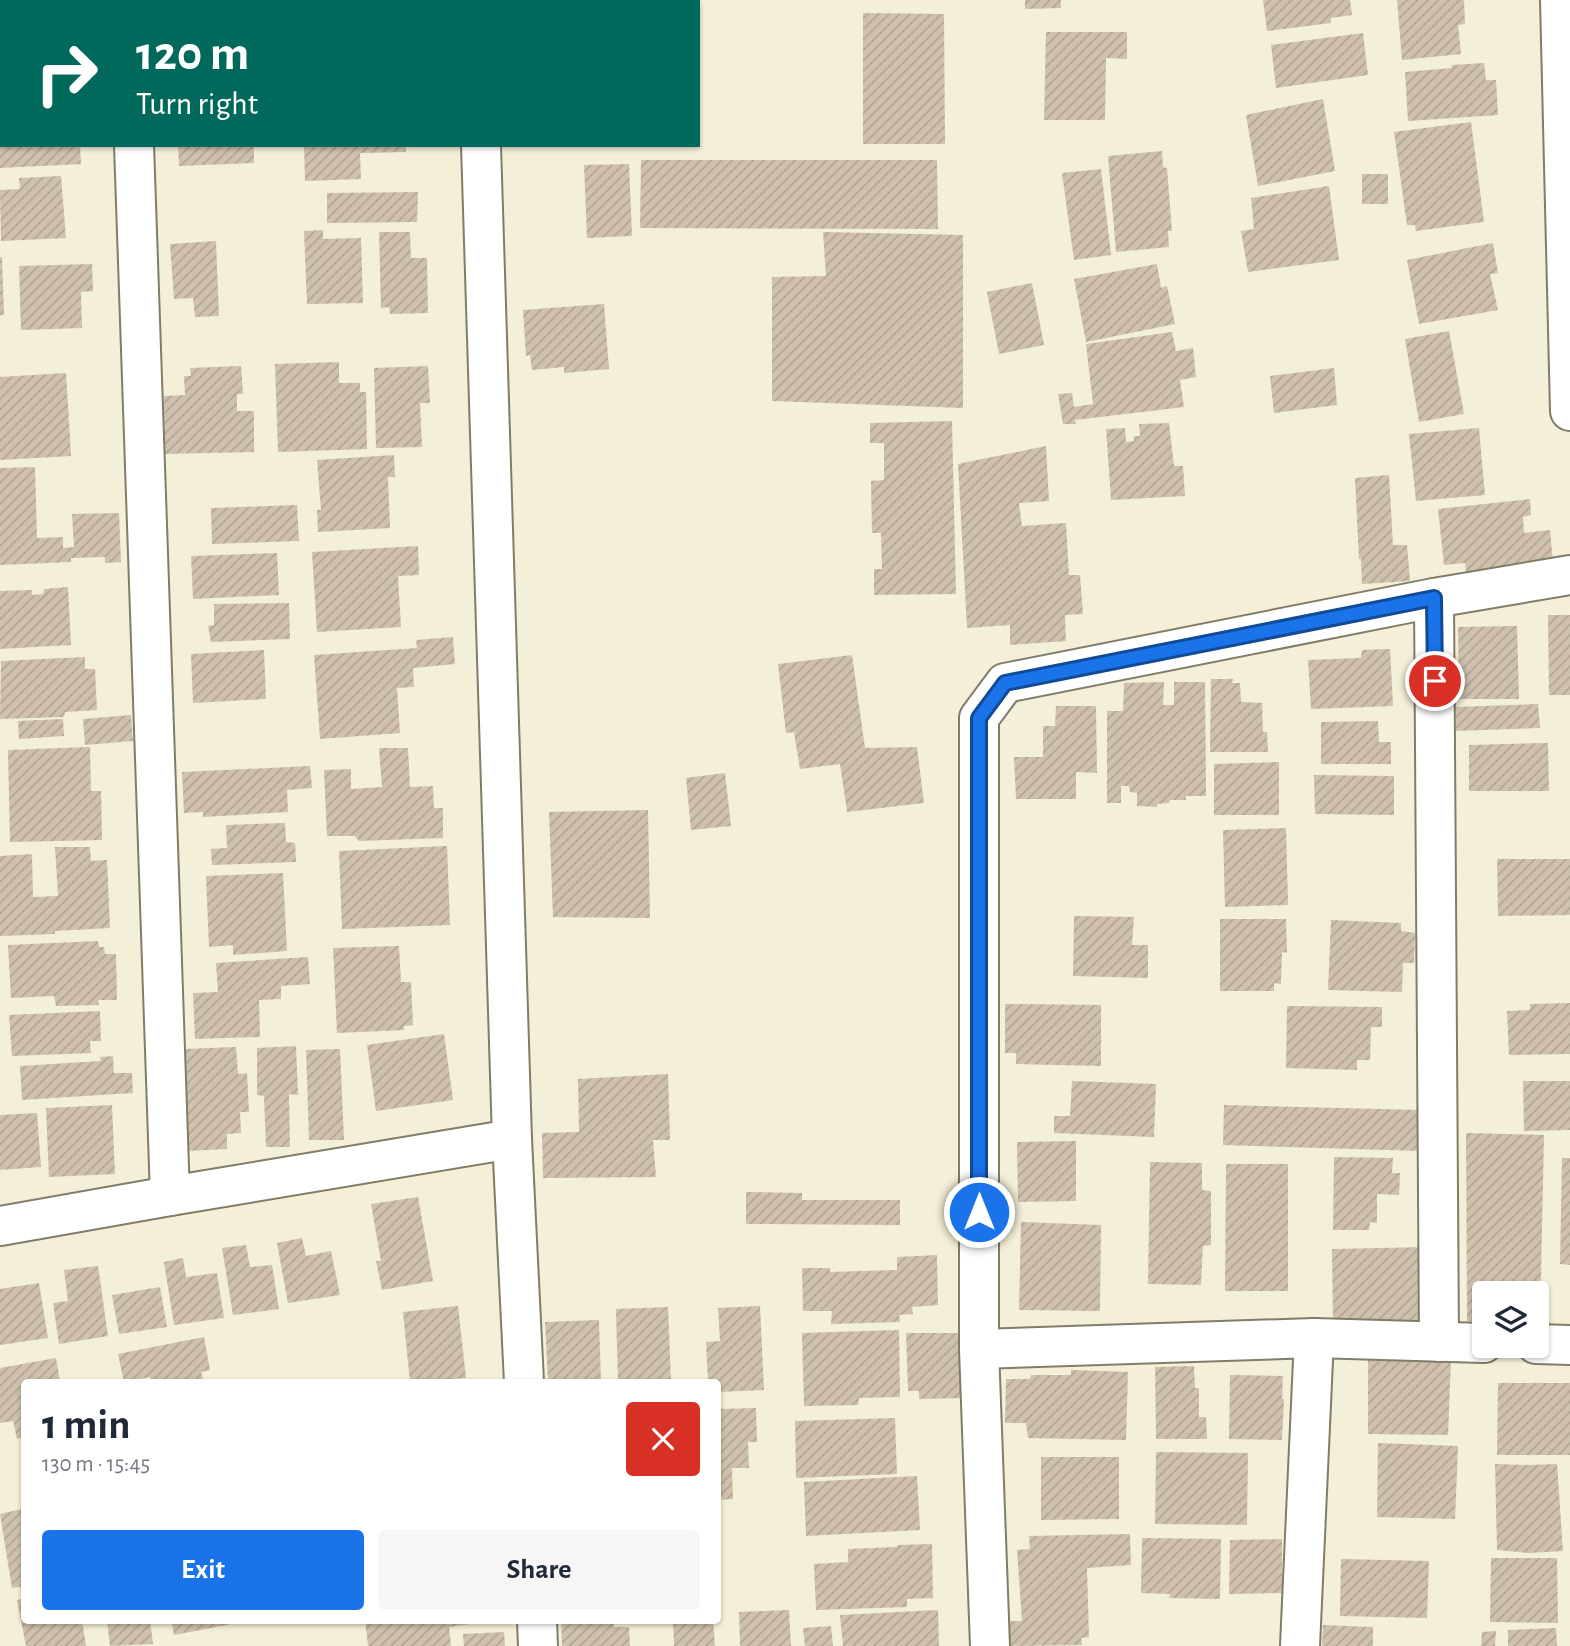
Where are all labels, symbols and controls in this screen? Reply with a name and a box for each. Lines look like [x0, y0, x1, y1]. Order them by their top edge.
icon: right [21, 28, 112, 119]
text: 120 m [136, 30, 249, 79]
text: Turn right [136, 88, 258, 120]
pin [1405, 651, 1465, 711]
icon: arrive [1416, 662, 1454, 700]
position arrow [942, 1175, 1016, 1249]
map controls [1472, 1281, 1549, 1358]
button: layers [1472, 1281, 1549, 1358]
button: close [626, 1402, 700, 1476]
text: 1 min [42, 1404, 131, 1446]
text: 130 m · 15:45 [42, 1453, 150, 1476]
button: Exit [42, 1530, 364, 1610]
button: Share [378, 1530, 700, 1610]

